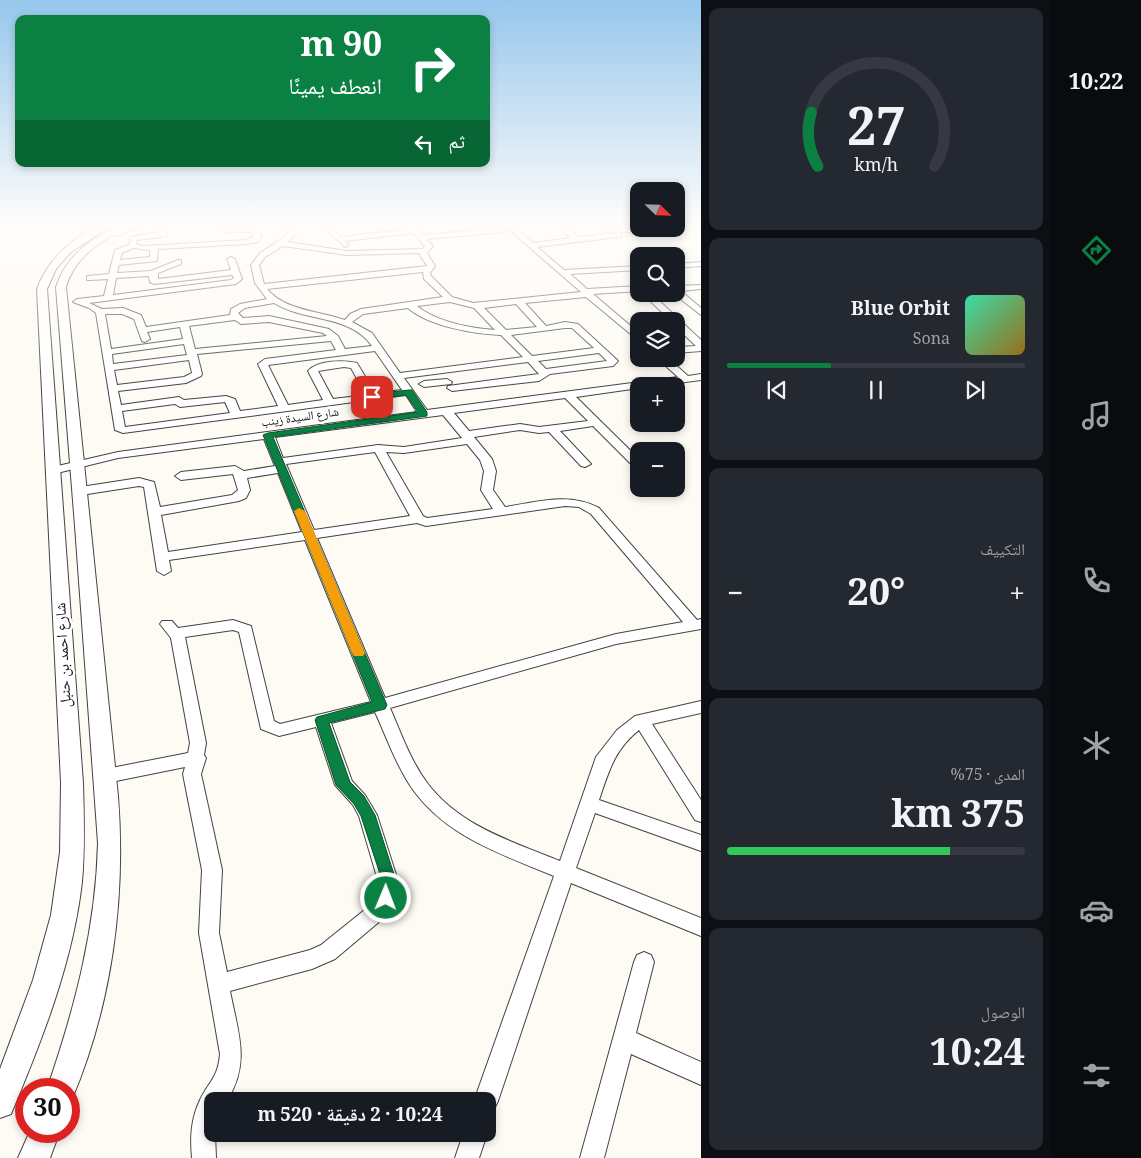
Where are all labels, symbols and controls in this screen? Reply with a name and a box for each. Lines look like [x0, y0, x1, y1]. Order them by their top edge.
text: 90 m [301, 19, 382, 78]
icon: right [400, 35, 465, 100]
text: 10:22 [1068, 65, 1124, 103]
text: انعطف يمينًا [288, 70, 382, 108]
text: 27 [847, 89, 905, 178]
text: ثم [448, 128, 465, 160]
icon: left [410, 130, 438, 158]
text: km/h [854, 152, 898, 182]
north arrow [630, 182, 685, 238]
map controls [630, 182, 685, 497]
icon: directions [1079, 233, 1114, 268]
button: search [630, 247, 685, 302]
text: Blue Orbit [851, 295, 950, 327]
button: layers [630, 312, 685, 367]
text: Sona [913, 327, 950, 354]
pin [351, 376, 393, 418]
icon: previous [763, 376, 791, 404]
icon: pause [862, 376, 890, 404]
icon: next [961, 376, 989, 404]
button: + [630, 377, 685, 432]
icon: arrive [358, 383, 386, 411]
icon: music [1079, 398, 1114, 433]
street label: شارع السيدة زينب [260, 403, 341, 434]
button: − [630, 442, 685, 497]
text: التكييف [980, 538, 1025, 565]
icon: phone [1079, 563, 1114, 598]
text: 20° [847, 564, 905, 629]
text: − [727, 573, 743, 621]
text: + [1009, 573, 1025, 621]
street label: شارع احمد بن حنبل [49, 602, 81, 708]
icon: climate [1079, 728, 1114, 763]
text: المدى · 75% [950, 763, 1025, 790]
text: 375 km [891, 786, 1025, 851]
position arrow [359, 871, 411, 923]
icon: car [1079, 893, 1114, 928]
text: الوصول [981, 1001, 1025, 1028]
text: 10:24 [930, 1024, 1025, 1089]
icon: filters [1079, 1058, 1114, 1093]
speed limit sign: 30 [15, 1078, 80, 1143]
text: 10:24 · 2 دقيقة · 520 m [257, 1101, 443, 1133]

